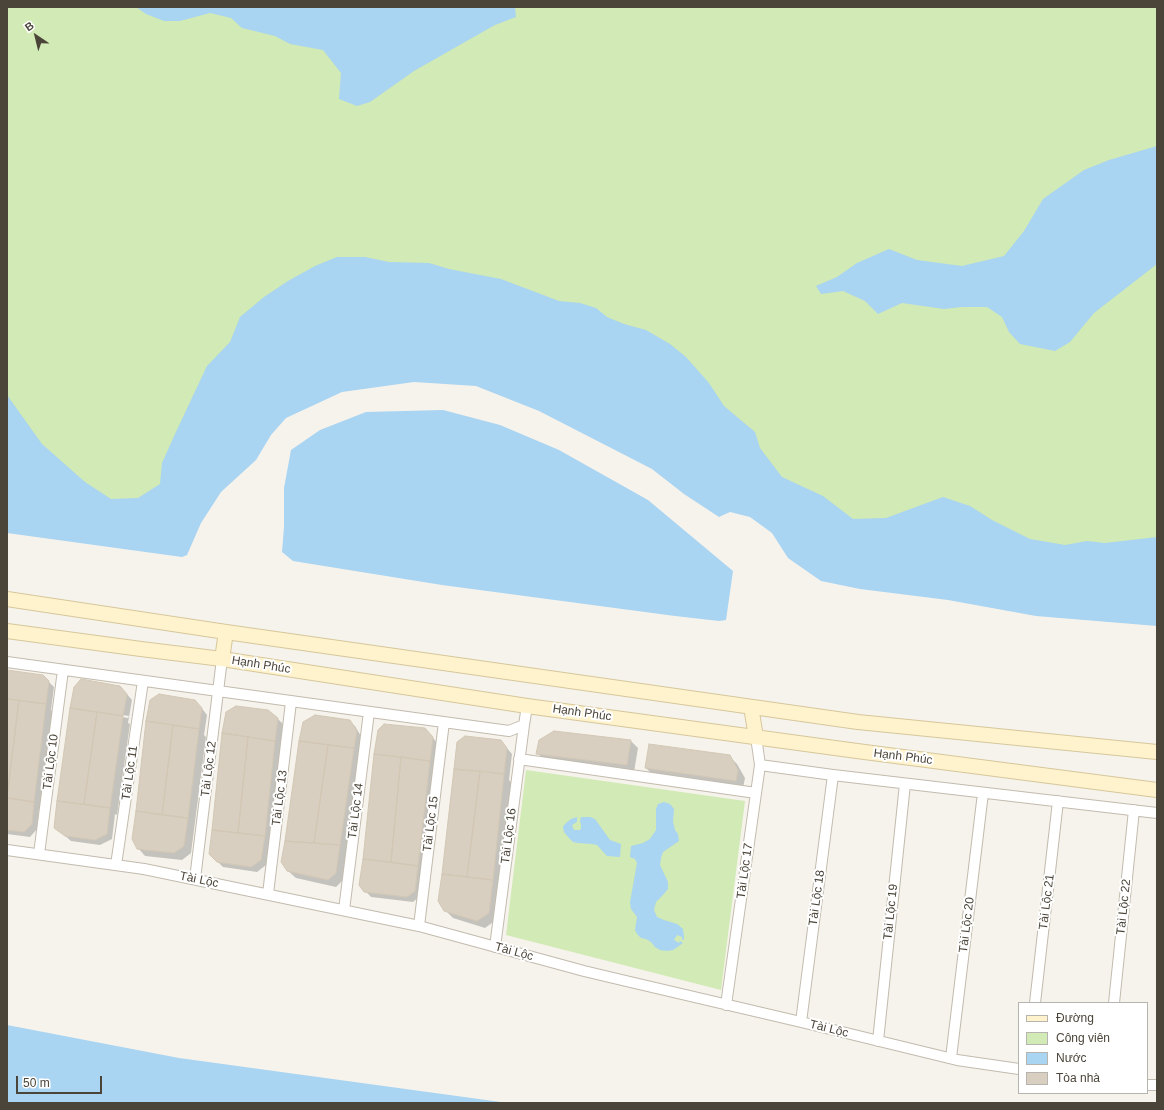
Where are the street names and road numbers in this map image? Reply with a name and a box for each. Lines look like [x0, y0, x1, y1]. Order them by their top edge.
street label: Hạnh Phúc [231, 653, 291, 677]
street label: Hạnh Phúc [552, 702, 612, 724]
street label: Tài Lộc 10 [40, 733, 62, 791]
street label: Tài Lộc 12 [198, 740, 220, 798]
street label: Tài Lộc 11 [119, 745, 141, 801]
street label: Hạnh Phúc [873, 746, 933, 768]
street label: Tài Lộc 13 [269, 769, 291, 827]
street label: Tài Lộc 14 [345, 782, 367, 840]
street label: Tài Lộc 15 [420, 795, 442, 853]
street label: Tài Lộc 16 [498, 807, 520, 865]
street label: Tài Lộc 17 [734, 842, 756, 900]
street label: Tài Lộc [178, 869, 220, 891]
street label: Tài Lộc 18 [806, 869, 828, 927]
street label: Tài Lộc 21 [1036, 873, 1058, 931]
street label: Tài Lộc 22 [1114, 878, 1134, 936]
street label: Tài Lộc 19 [881, 883, 901, 941]
street label: Tài Lộc 20 [956, 896, 978, 954]
street label: Tài Lộc [493, 940, 535, 964]
street label: Tài Lộc [808, 1017, 850, 1041]

